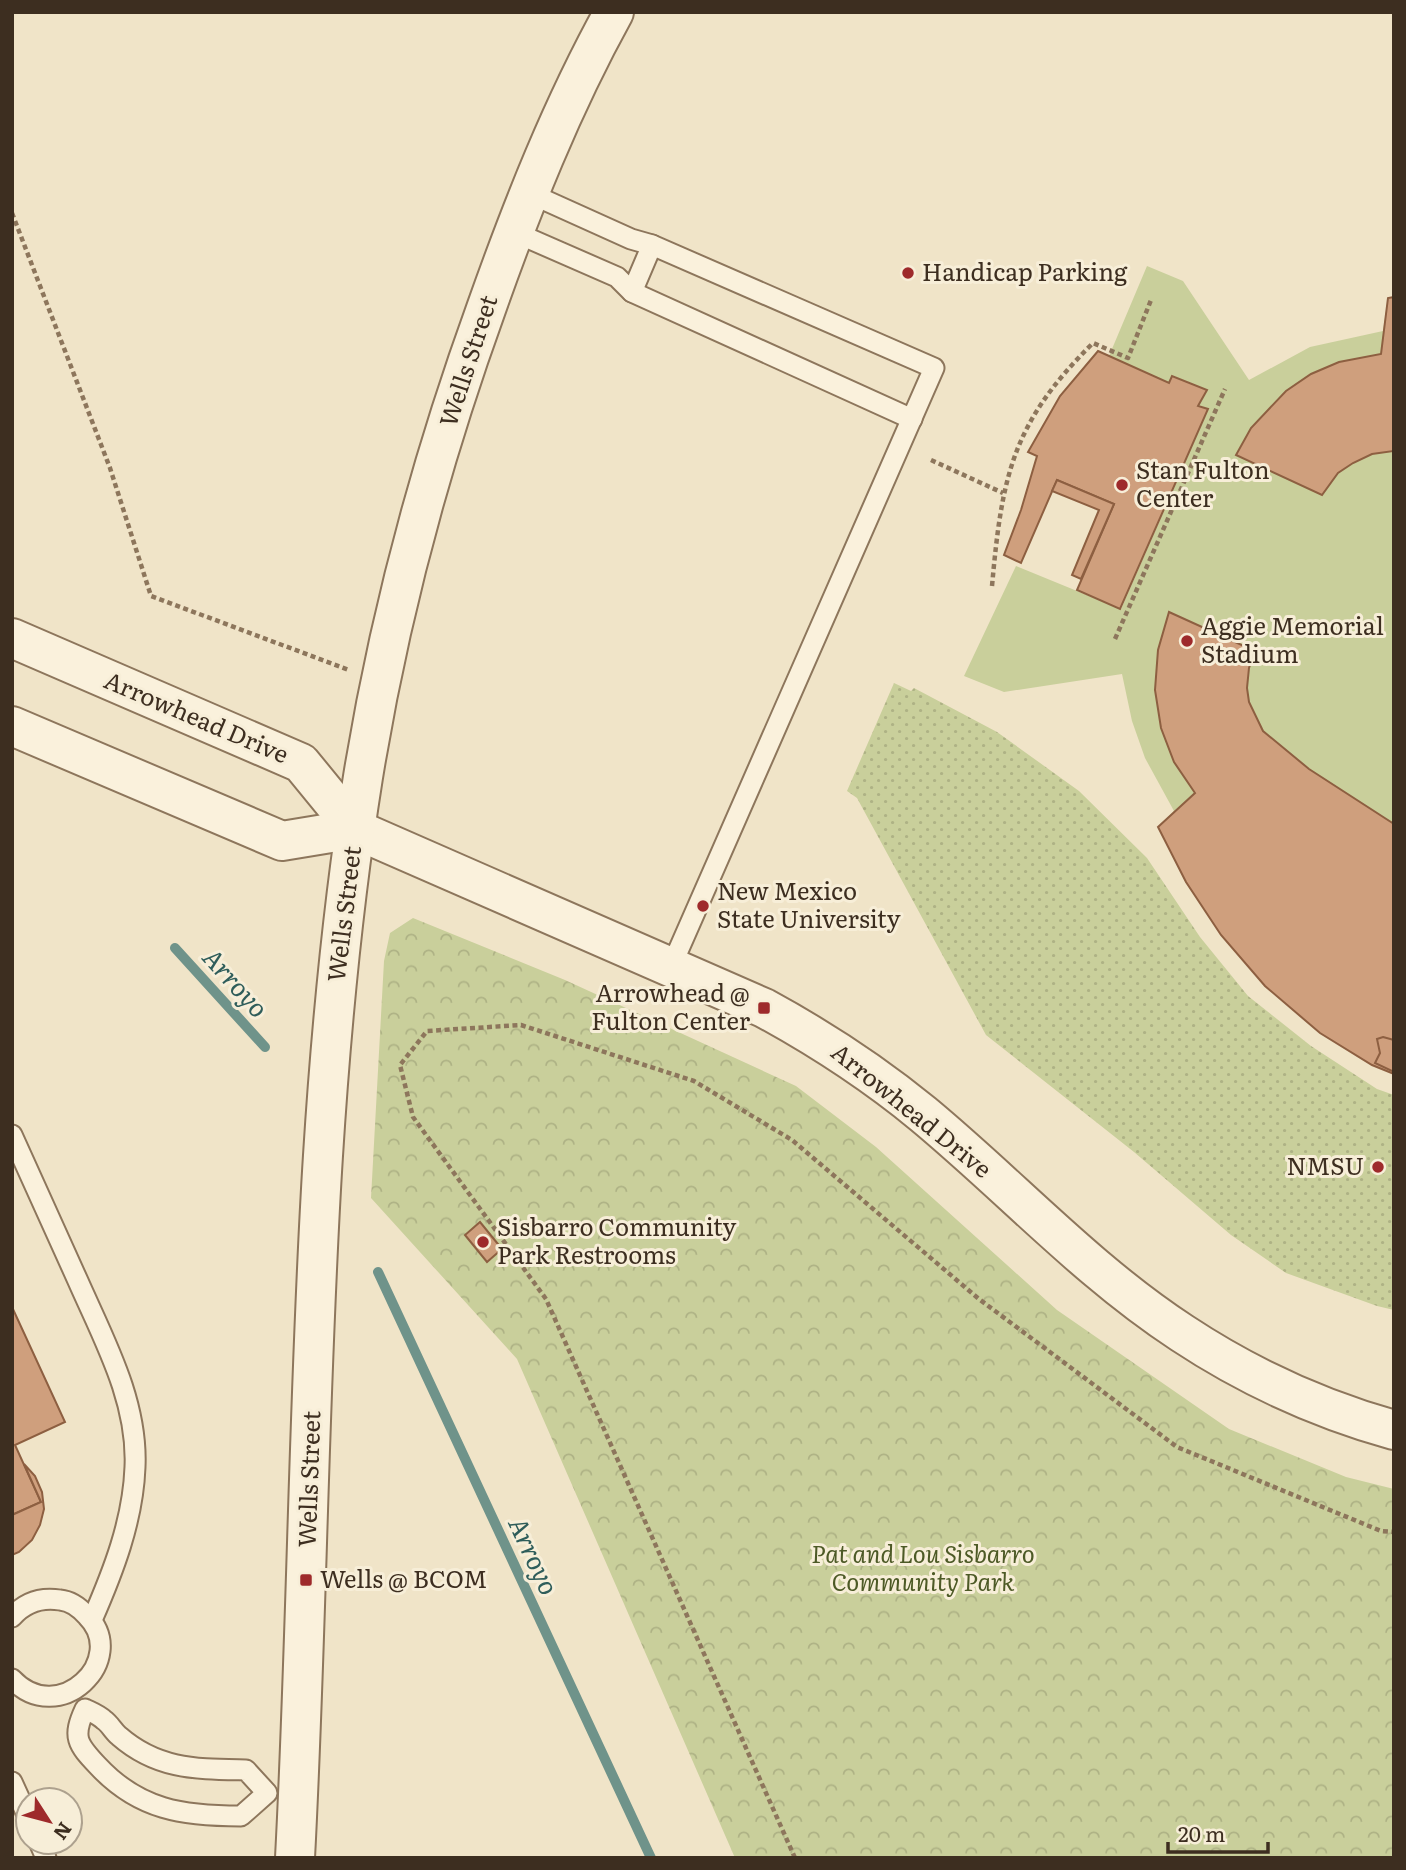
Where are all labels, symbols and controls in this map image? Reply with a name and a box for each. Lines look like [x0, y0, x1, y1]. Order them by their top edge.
place label: Handicap Parking [922, 253, 1128, 288]
marker: Handicap Parking [900, 265, 916, 281]
street label: Wells Street [429, 290, 504, 431]
place label: Stan Fulton Center [1136, 451, 1270, 514]
marker: Stan Fulton Center [1114, 477, 1130, 493]
place label: Aggie Memorial Stadium [1201, 607, 1384, 670]
marker: Aggie Memorial Stadium [1179, 633, 1195, 649]
street label: Arrowhead Drive [99, 661, 295, 770]
street label: Wells Street [317, 844, 368, 984]
place label: New Mexico State University [717, 872, 901, 935]
marker: New Mexico State University [695, 898, 711, 914]
water label: Arroyo [195, 938, 279, 1025]
place label: Arrowhead @ Fulton Center [591, 974, 751, 1037]
marker: Arrowhead @ Fulton Center [756, 1000, 772, 1016]
street label: Arrowhead Drive [825, 1033, 1000, 1185]
place label: NMSU [1286, 1147, 1364, 1182]
marker: NMSU [1370, 1159, 1386, 1175]
place label: Sisbarro Community Park Restrooms [497, 1208, 737, 1271]
marker: Sisbarro Community Park Restrooms [475, 1234, 491, 1250]
street label: Wells Street [288, 1410, 327, 1548]
water label: Arroyo [500, 1509, 570, 1601]
park label: Pat and Lou Sisbarro Community Park [811, 1535, 1035, 1598]
place label: Wells @ BCOM [320, 1560, 487, 1595]
marker: Wells @ BCOM [298, 1572, 314, 1588]
north arrow [14, 1786, 84, 1856]
scale bar [1168, 1811, 1268, 1855]
text: N [48, 1817, 80, 1846]
text: 20 m [1178, 1817, 1225, 1848]

